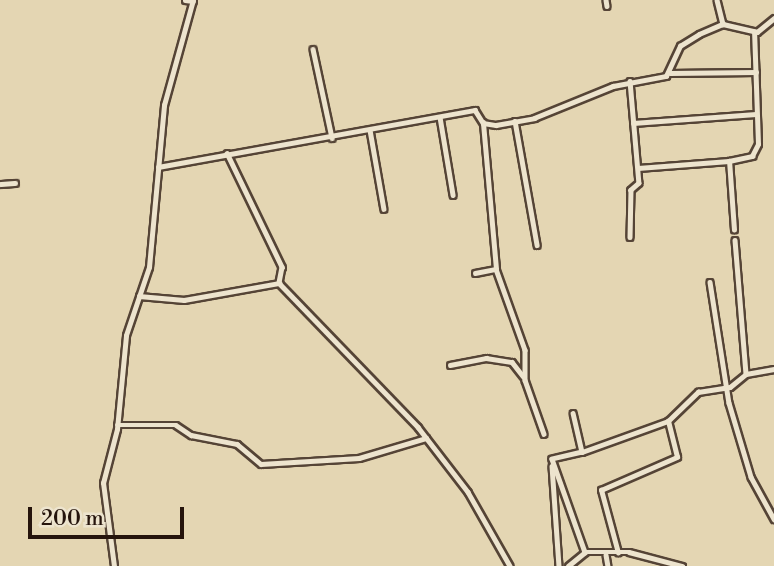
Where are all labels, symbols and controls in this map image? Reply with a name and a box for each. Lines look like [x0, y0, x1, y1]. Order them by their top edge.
scale bar [32, 492, 187, 536]
text: 200 m [41, 506, 104, 532]

